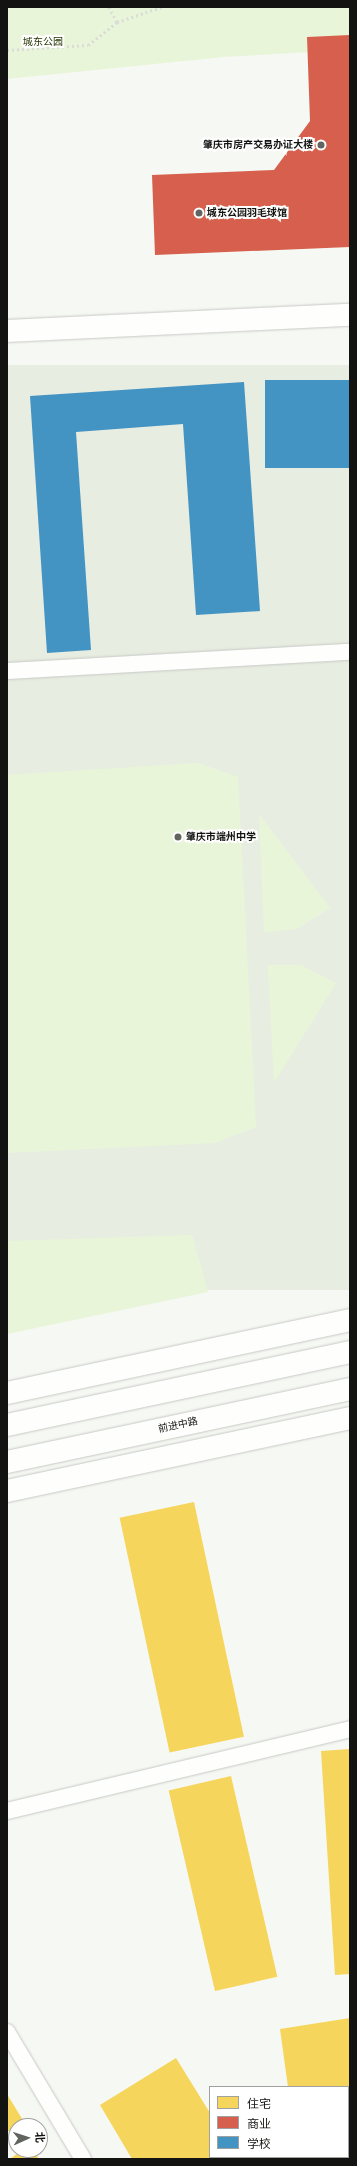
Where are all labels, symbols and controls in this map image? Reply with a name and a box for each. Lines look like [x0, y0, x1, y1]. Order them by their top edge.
park label: 城东公园 [23, 36, 63, 48]
place label: 肇庆市房产交易办证大楼 [203, 139, 313, 151]
marker: 肇庆市房产交易办证大楼 [316, 140, 326, 150]
place label: 城东公园羽毛球馆 [207, 207, 287, 219]
marker: 城东公园羽毛球馆 [194, 208, 204, 218]
place label: 肇庆市端州中学 [186, 831, 256, 843]
marker: 肇庆市端州中学 [173, 832, 183, 842]
street label: 前进中路 [157, 1415, 199, 1435]
legend [209, 2086, 349, 2158]
text: 住宅 [247, 2097, 271, 2111]
text: 商业 [247, 2117, 271, 2131]
north arrow [8, 2118, 48, 2158]
text: 北 [33, 2132, 46, 2143]
text: 学校 [247, 2137, 271, 2151]

